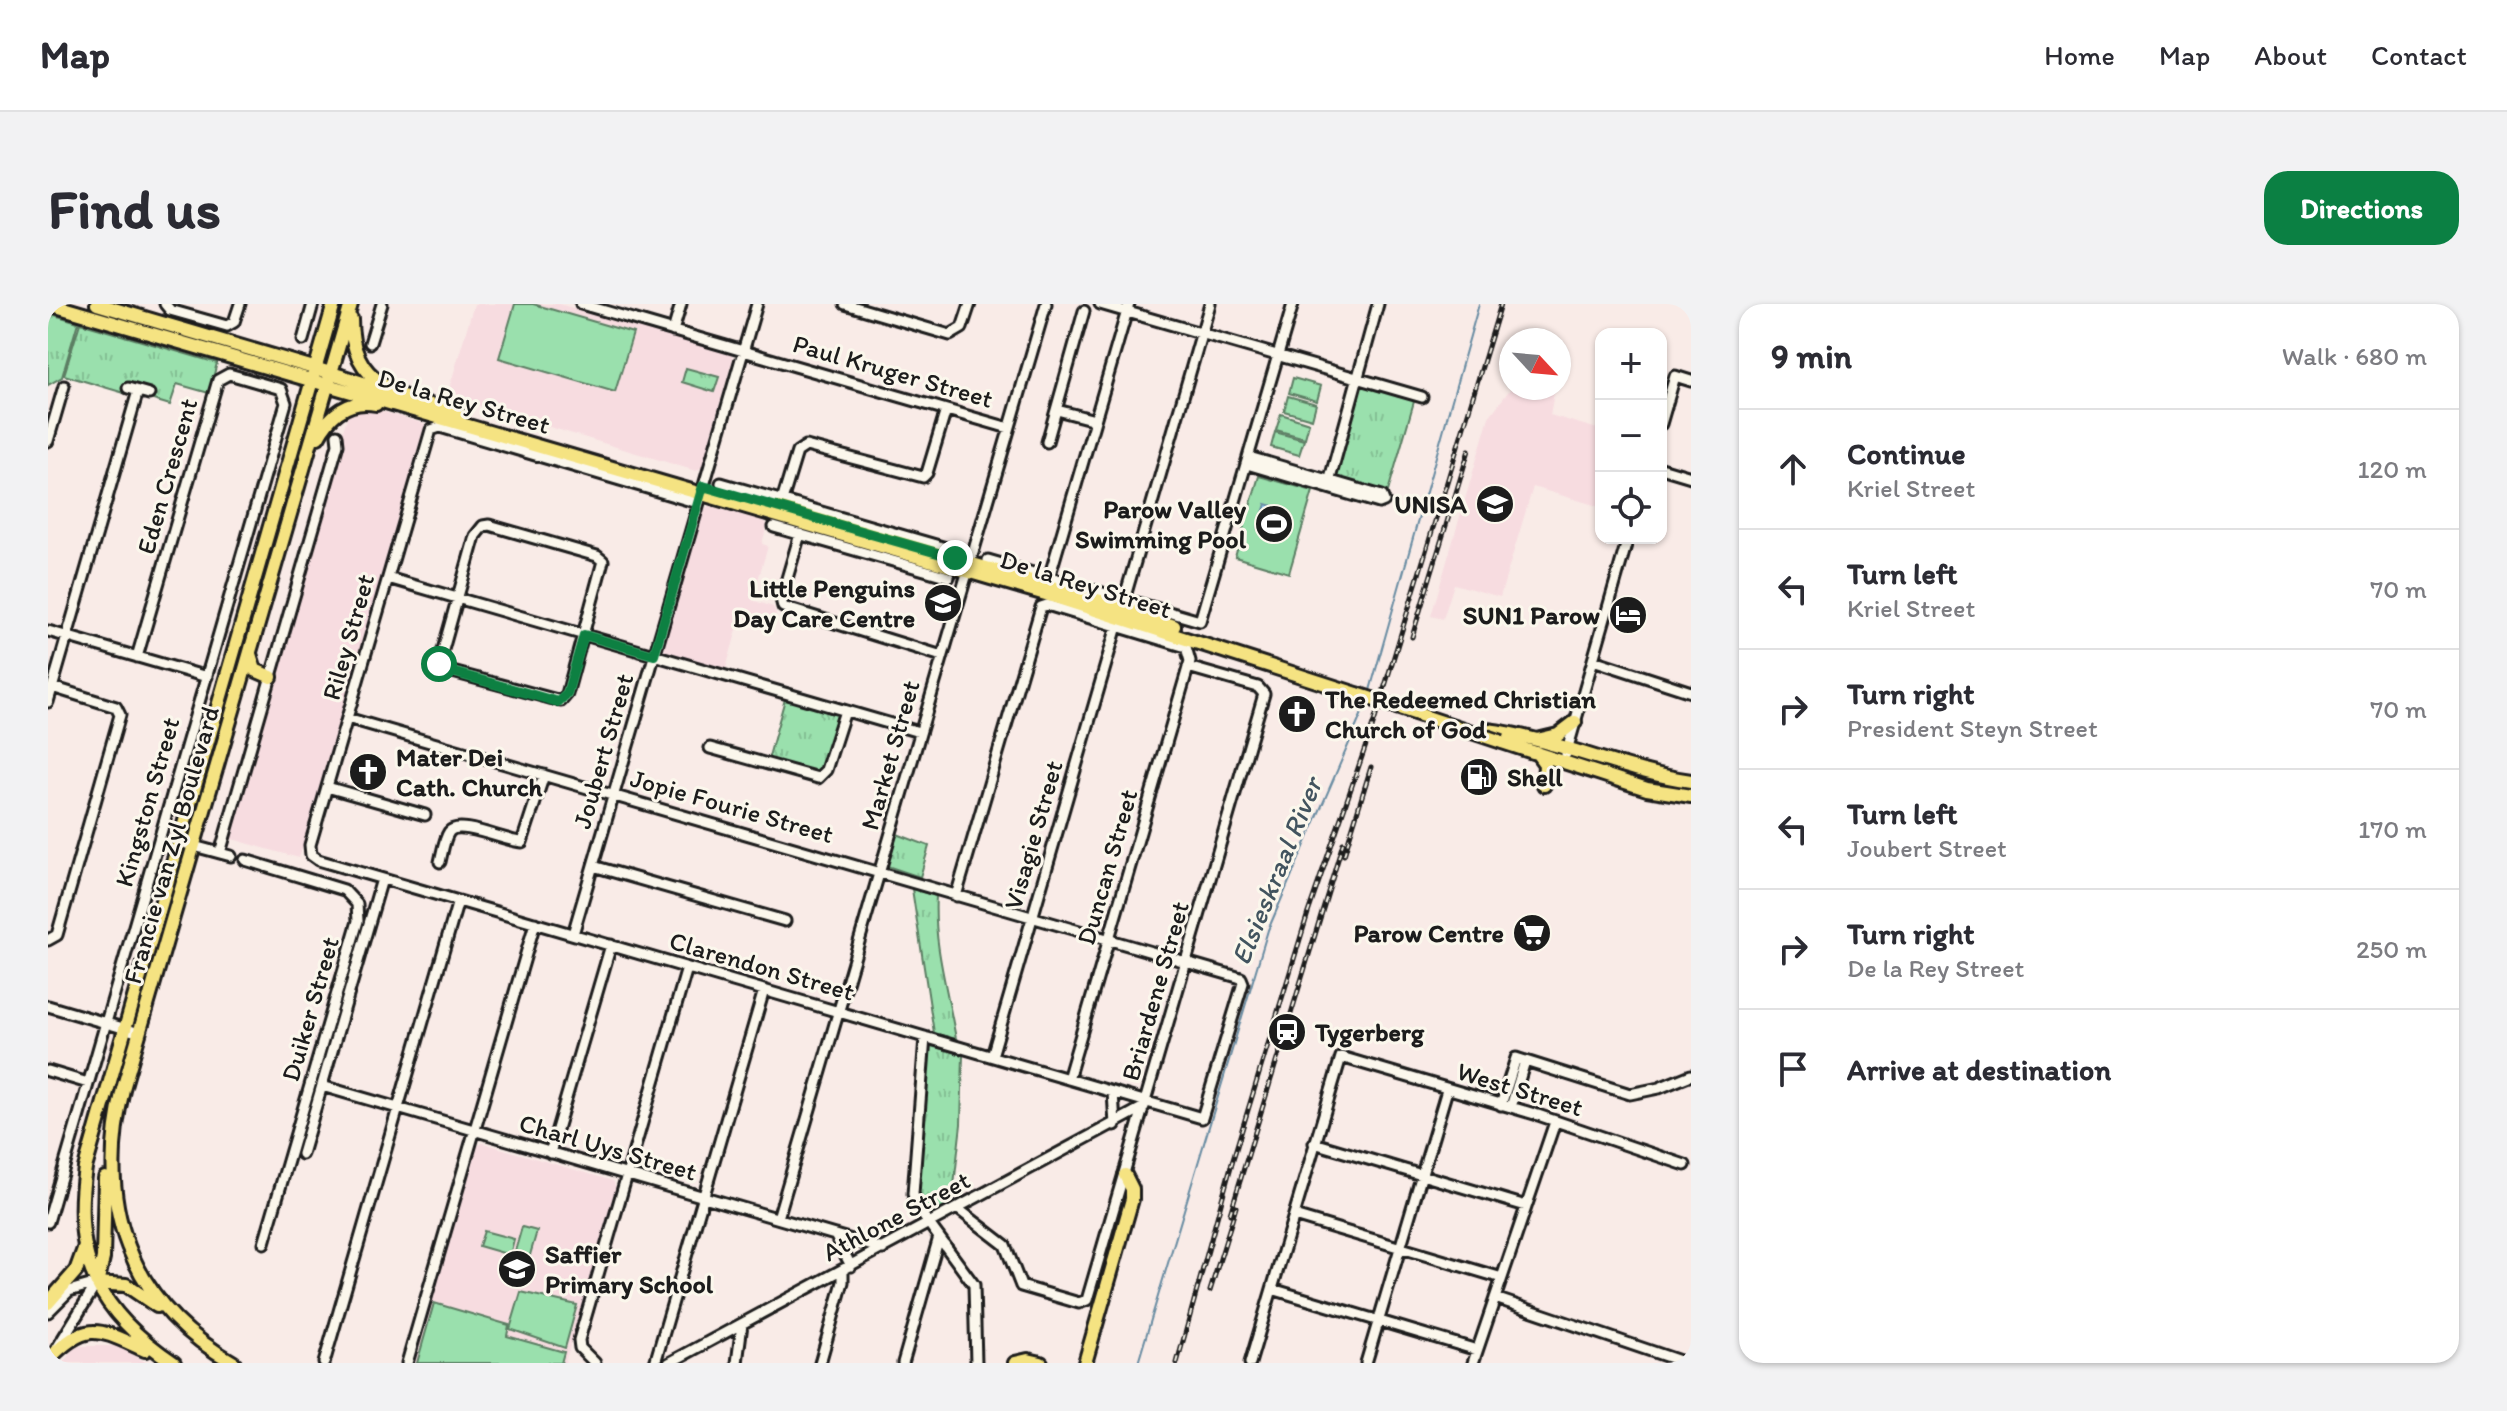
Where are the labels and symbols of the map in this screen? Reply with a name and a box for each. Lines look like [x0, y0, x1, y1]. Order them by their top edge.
street label: Paul Kruger Street [789, 327, 997, 415]
north arrow [1499, 328, 1571, 400]
street label: De la Rey Street [374, 361, 554, 441]
street label: Eden Crescent [129, 394, 205, 558]
school or university icon: UNISA [1474, 483, 1516, 525]
place label: UNISA [1394, 488, 1467, 520]
place label: Parow Valley Swimming Pool [1075, 493, 1247, 555]
sports icon: Parow Valley Swimming Pool [1253, 503, 1295, 545]
route end [937, 540, 973, 576]
street label: De la Rey Street [997, 543, 1176, 625]
street label: Riley Street [315, 570, 381, 704]
place label: Little Penguins Day Care Centre [733, 572, 915, 634]
school or university icon: Little Penguins Day Care Centre [922, 582, 964, 624]
hotel icon: SUN1 Parow [1607, 594, 1649, 636]
place label: SUN1 Parow [1463, 599, 1600, 631]
route start [421, 646, 457, 682]
street label: Joubert Street [566, 670, 640, 832]
street label: Market Street [853, 676, 927, 834]
place label: The Redeemed Christian Church of God [1324, 683, 1596, 745]
church icon: The Redeemed Christian Church of God [1276, 693, 1318, 735]
street label: Francie van Zyl Boulevard [116, 702, 226, 987]
street label: Kingston Street [108, 713, 187, 890]
place label: Mater Dei Cath. Church [396, 741, 543, 803]
church icon: Mater Dei Cath. Church [347, 751, 389, 793]
street label: Visagie Street [996, 756, 1070, 913]
fuel station icon: Shell [1458, 756, 1500, 798]
place label: Shell [1507, 761, 1563, 793]
street label: Jopie Fourie Street [627, 762, 837, 850]
water label: Elsieskraal River [1223, 769, 1330, 969]
street label: Duncan Street [1070, 785, 1145, 949]
street label: Briardene Street [1114, 897, 1196, 1084]
supermarket icon: Parow Centre [1511, 912, 1553, 954]
place label: Parow Centre [1353, 917, 1504, 949]
street label: Clarendon Street [666, 924, 858, 1008]
street label: Duiker Street [274, 933, 346, 1085]
station icon: Tygerberg [1266, 1011, 1308, 1053]
place label: Tygerberg [1314, 1016, 1425, 1048]
street label: West Street [1453, 1055, 1587, 1123]
street label: Charl Uys Street [515, 1106, 701, 1188]
street label: Athlone Street [817, 1164, 976, 1268]
place label: Saffier Primary School [545, 1238, 714, 1300]
school or university icon: Saffier Primary School [496, 1248, 538, 1290]

